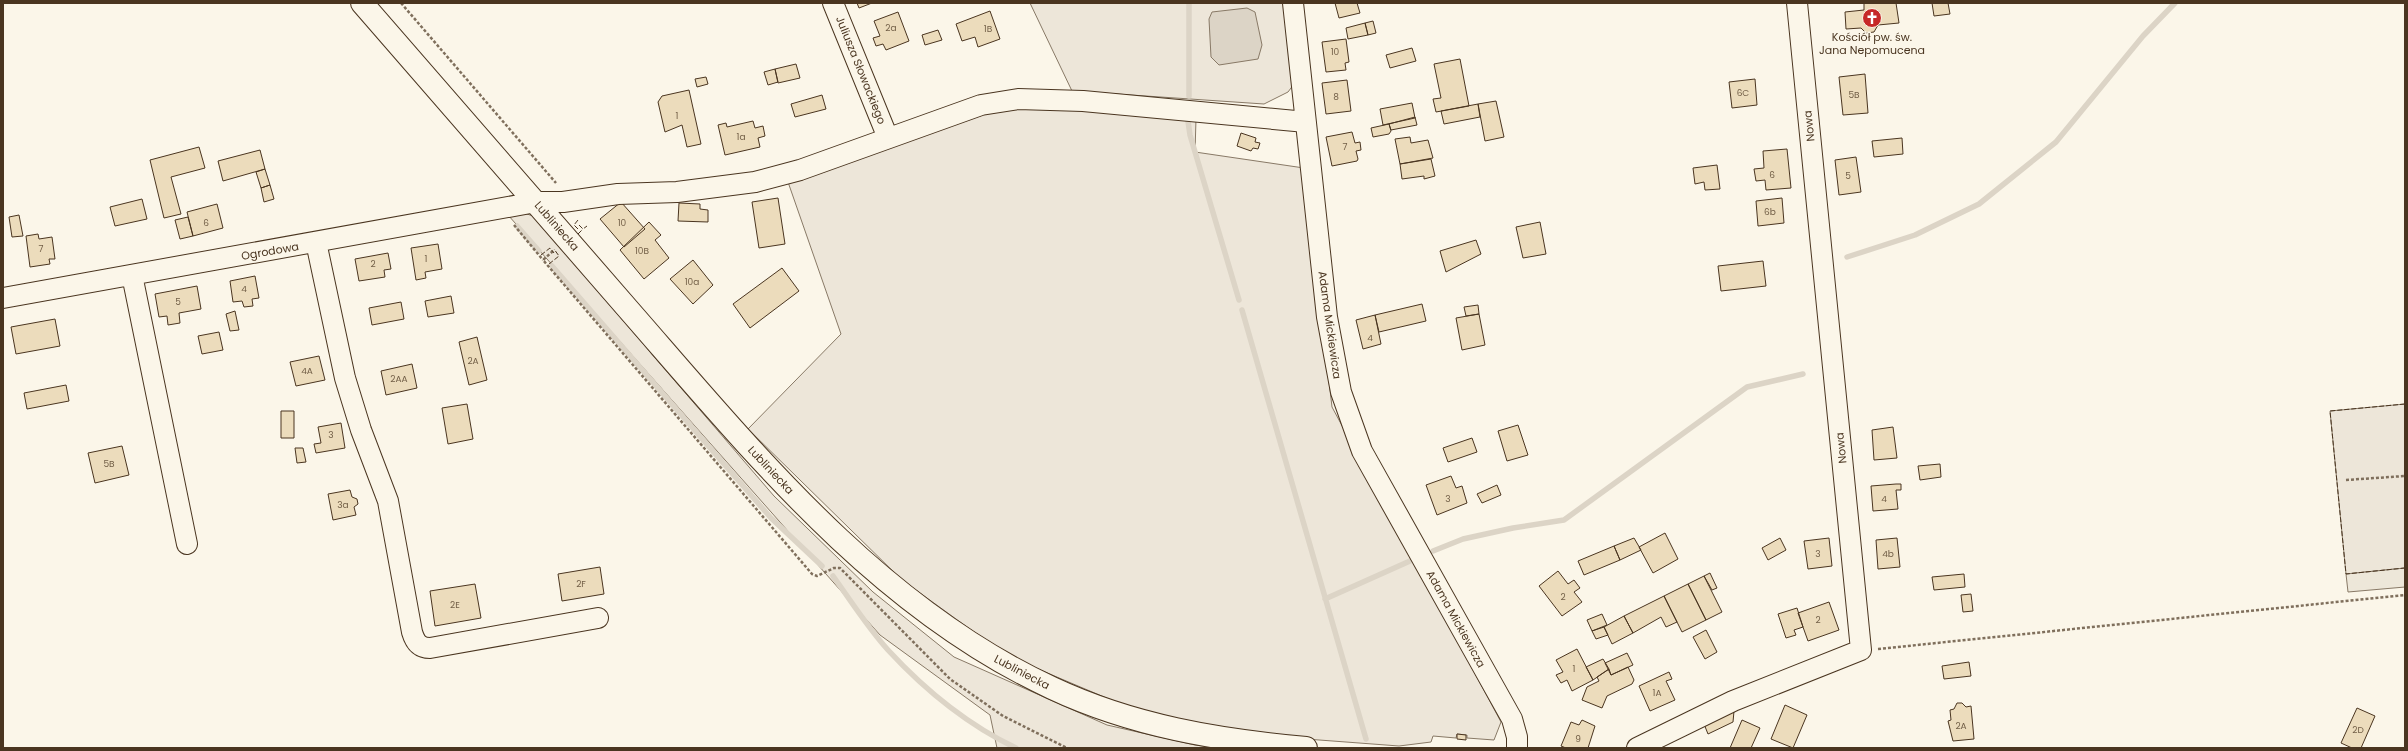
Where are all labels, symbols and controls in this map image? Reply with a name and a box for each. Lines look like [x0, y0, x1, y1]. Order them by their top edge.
church icon: Kościół pw. św. Jana Nepomucena [1861, 7, 1883, 29]
street label: Juliusza Słowackiego [832, 13, 890, 127]
house number: 2a [885, 22, 897, 34]
house number: 1B [984, 23, 993, 35]
place label: Kościół pw. św. Jana Nepomucena [1819, 29, 1925, 58]
house number: 10 [1331, 46, 1340, 58]
house number: 6C [1737, 87, 1749, 99]
house number: 5B [1848, 89, 1860, 101]
house number: 8 [1333, 91, 1339, 103]
house number: 1 [676, 110, 679, 122]
street label: Nowa [1799, 110, 1819, 142]
house number: 1a [737, 131, 745, 143]
house number: 7 [1343, 141, 1348, 153]
house number: 6 [1769, 169, 1775, 181]
house number: 5 [1845, 170, 1851, 182]
street label: Lubliniecka [531, 198, 583, 254]
house number: 6b [1764, 206, 1776, 218]
house number: 6 [203, 217, 209, 229]
house number: 10 [618, 217, 627, 229]
street label: Ogrodowa [240, 238, 300, 264]
house number: 7 [39, 243, 44, 255]
house number: 10B [635, 245, 650, 257]
house number: 1 [425, 253, 428, 265]
house number: 2 [370, 258, 376, 270]
street label: Adama Mickiewicza [1315, 270, 1345, 380]
house number: 10a [685, 276, 699, 288]
house number: 4 [241, 283, 247, 295]
house number: 5 [175, 296, 181, 308]
house number: 4 [1367, 332, 1373, 344]
house number: 2A [467, 355, 479, 367]
house number: 4A [301, 365, 313, 377]
house number: 2AA [390, 373, 408, 385]
house number: 3 [328, 429, 334, 441]
street label: Nowa [1831, 432, 1851, 464]
street label: Lubliniecka [744, 442, 798, 498]
house number: 5B [103, 458, 115, 470]
house number: 3 [1445, 493, 1451, 505]
house number: 4 [1881, 493, 1887, 505]
house number: 3a [337, 499, 349, 511]
house number: 3 [1815, 548, 1821, 560]
house number: 4b [1882, 548, 1894, 560]
street label: Adama Mickiewicza [1423, 568, 1489, 670]
house number: 2F [576, 578, 586, 590]
house number: 2 [1560, 591, 1566, 603]
house number: 2E [450, 599, 460, 611]
house number: 2 [1815, 614, 1821, 626]
street label: Lubliniecka [991, 651, 1053, 693]
house number: 1 [1573, 663, 1576, 675]
house number: 1A [1653, 687, 1661, 699]
house number: 2A [1955, 720, 1967, 732]
house number: 2D [2352, 724, 2364, 736]
house number: 9 [1575, 733, 1581, 745]

